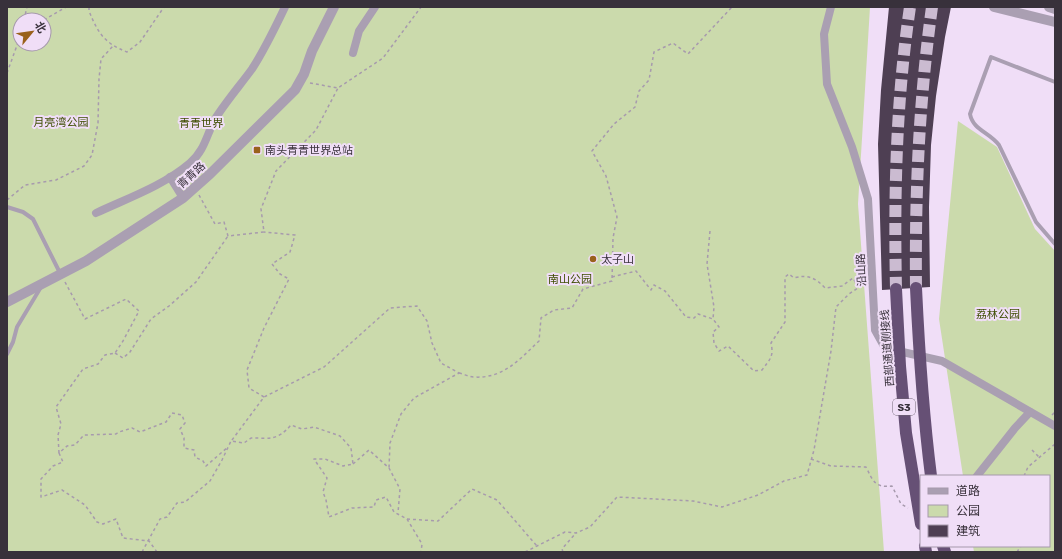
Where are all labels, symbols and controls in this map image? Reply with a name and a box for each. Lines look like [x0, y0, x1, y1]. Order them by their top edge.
north arrow [12, 12, 52, 52]
text: 北 [32, 19, 49, 35]
park label: 月亮湾公园 [34, 116, 89, 129]
park label: 青青世界 [179, 117, 224, 130]
place label: 南头青青世界总站 [265, 144, 353, 157]
marker: 南头青青世界总站 [252, 145, 262, 155]
street label: 青青路 [175, 160, 208, 191]
place label: 太子山 [601, 253, 634, 266]
street label: 沿山路 [854, 253, 869, 287]
marker: 太子山 [588, 254, 598, 264]
park label: 南山公园 [548, 273, 592, 286]
park label: 荔林公园 [976, 308, 1020, 321]
street label: 西部通道侧接线 [878, 309, 897, 387]
road number: S3 [893, 399, 915, 415]
legend [920, 475, 1050, 547]
text: 道路 [956, 484, 980, 498]
text: 公园 [956, 504, 980, 518]
text: 建筑 [956, 524, 980, 538]

